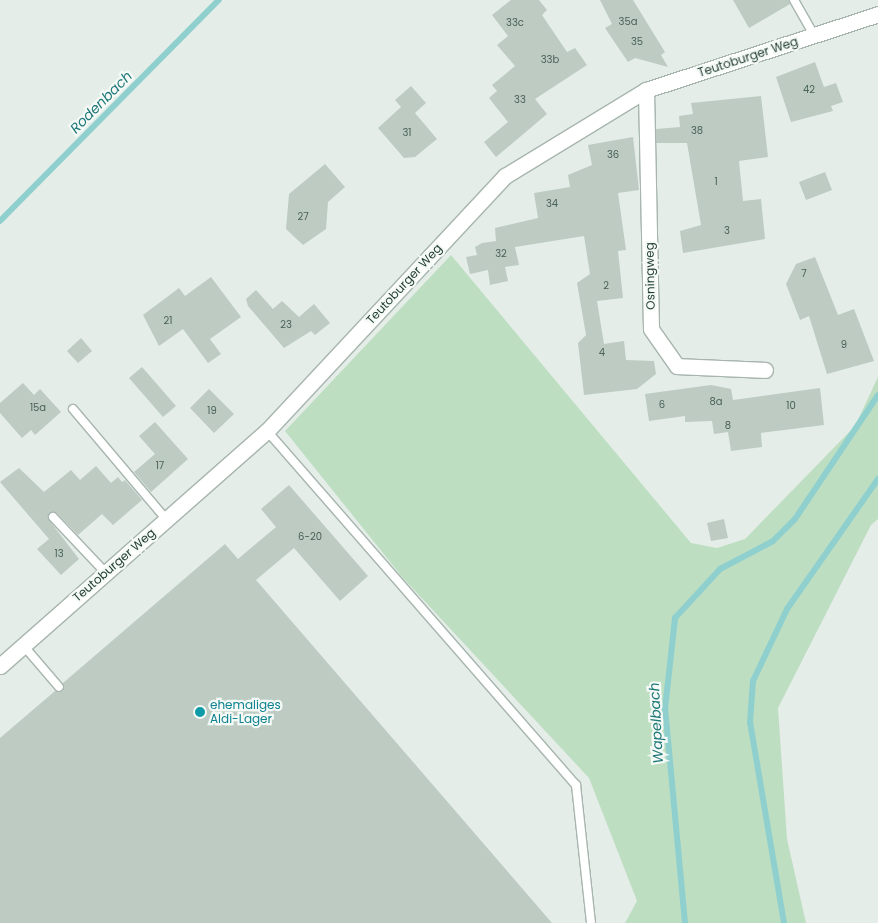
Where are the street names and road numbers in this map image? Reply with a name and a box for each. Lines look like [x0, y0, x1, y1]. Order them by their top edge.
street label: Teutoburger Weg [696, 34, 800, 80]
street label: Teutoburger Weg [363, 241, 445, 327]
street label: Osningweg [642, 242, 658, 310]
street label: Teutoburger Weg [70, 525, 158, 605]

